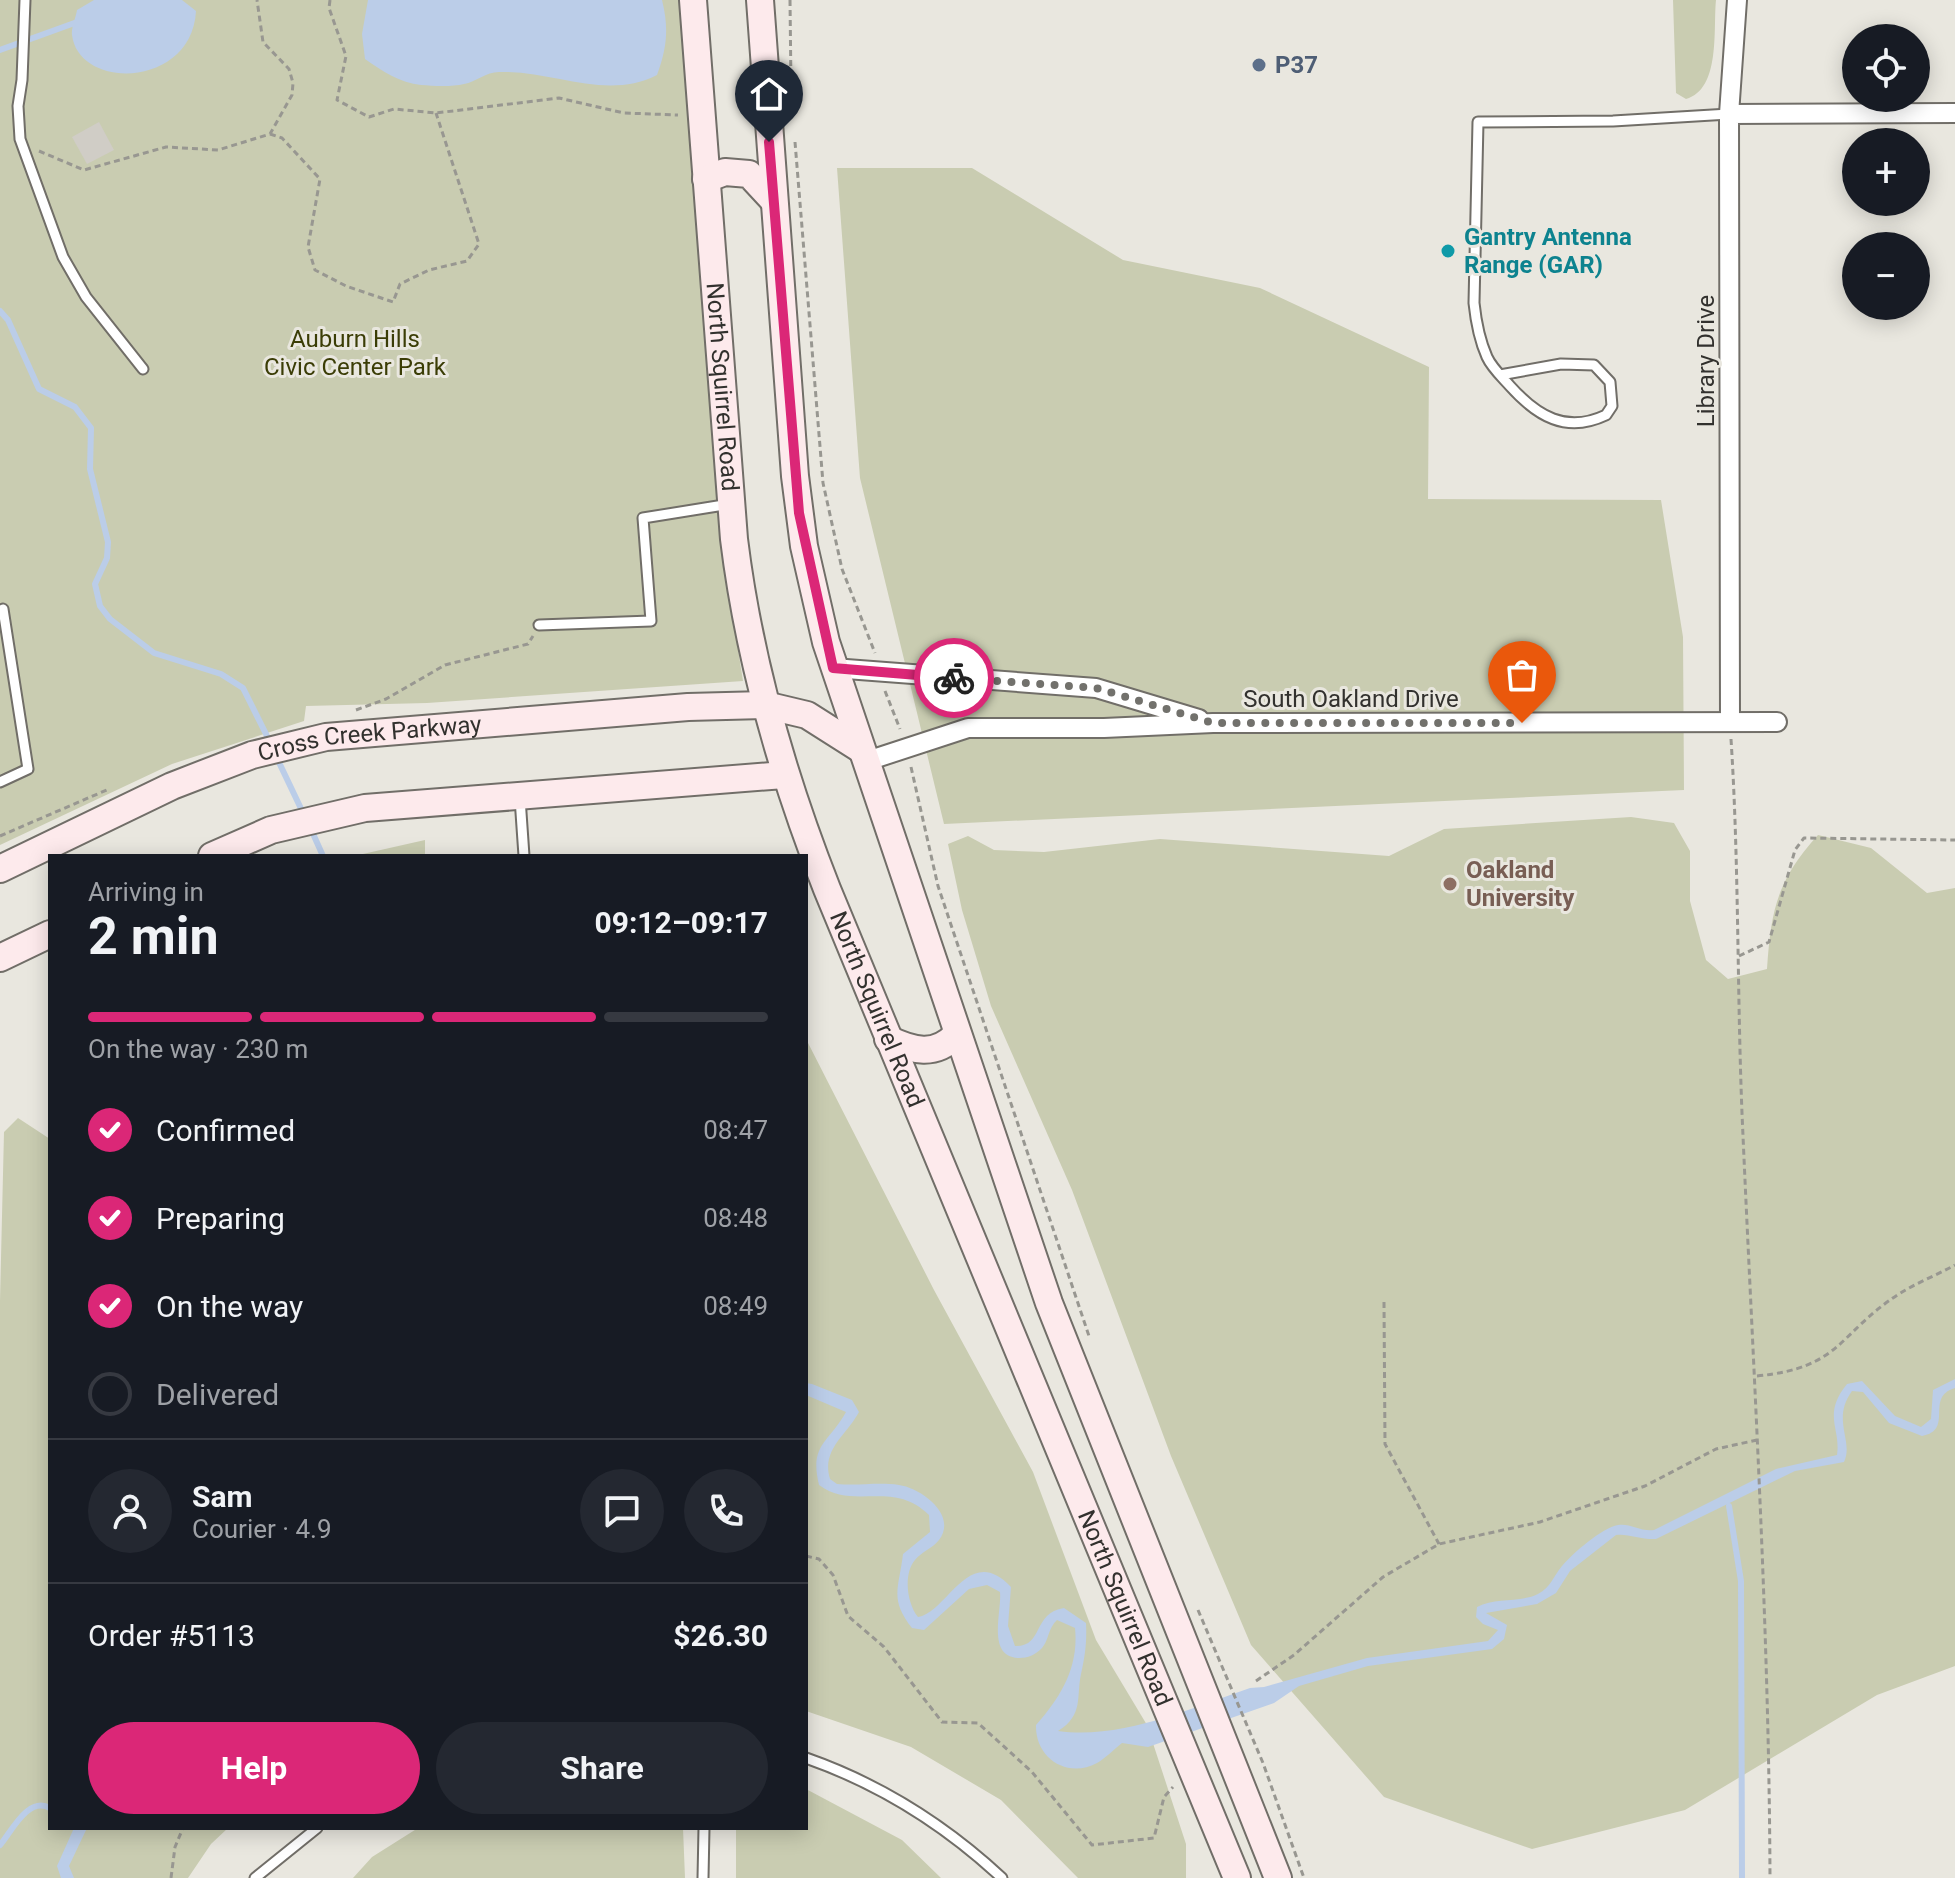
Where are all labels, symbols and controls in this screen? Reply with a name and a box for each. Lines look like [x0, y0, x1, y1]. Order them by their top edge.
map controls [1842, 24, 1930, 320]
button: locate [1842, 24, 1930, 112]
place label: P37 [1275, 51, 1318, 79]
marker: P37 [1250, 56, 1268, 74]
pin [735, 60, 803, 142]
icon: home [747, 72, 791, 116]
button: + [1842, 128, 1930, 216]
place label: Gantry Antenna Range (GAR) [1464, 223, 1632, 279]
button: − [1842, 232, 1930, 320]
marker: Gantry Antenna Range (GAR) [1439, 242, 1457, 260]
street label: North Squirrel Road [701, 282, 744, 492]
street label: Library Drive [1692, 295, 1720, 427]
park label: Auburn Hills Civic Center Park [264, 325, 447, 381]
courier [914, 638, 994, 718]
pin [1488, 641, 1556, 723]
icon: bag [1500, 653, 1544, 697]
icon: bike [932, 656, 976, 700]
street label: South Oakland Drive [1243, 685, 1459, 713]
street label: Cross Creek Parkway [255, 710, 483, 767]
place label: Oakland University [1466, 856, 1575, 912]
marker: Oakland University [1441, 875, 1459, 893]
text: Arriving in [88, 877, 204, 907]
text: 09:12–09:17 [594, 905, 768, 940]
text: 2 min [88, 906, 219, 967]
street label: North Squirrel Road [824, 907, 930, 1111]
text: On the way · 230 m [88, 1034, 308, 1064]
icon: check [88, 1108, 132, 1152]
text: Confirmed [156, 1113, 295, 1148]
text: 08:47 [703, 1115, 768, 1145]
icon: check [88, 1196, 132, 1240]
text: Preparing [156, 1201, 285, 1236]
text: 08:48 [703, 1203, 768, 1233]
icon: check [88, 1284, 132, 1328]
text: On the way [156, 1289, 303, 1324]
text: 08:49 [703, 1291, 768, 1321]
text: Delivered [156, 1377, 279, 1412]
button: person [88, 1469, 172, 1553]
button: chat [580, 1469, 664, 1553]
button: phone [684, 1469, 768, 1553]
text: Sam [192, 1479, 253, 1514]
street label: North Squirrel Road [1072, 1506, 1178, 1710]
text: Courier · 4.9 [192, 1514, 332, 1544]
text: Order #5113 [88, 1618, 255, 1653]
text: $26.30 [673, 1618, 768, 1653]
button: Help [88, 1722, 420, 1814]
button: Share [436, 1722, 768, 1814]

